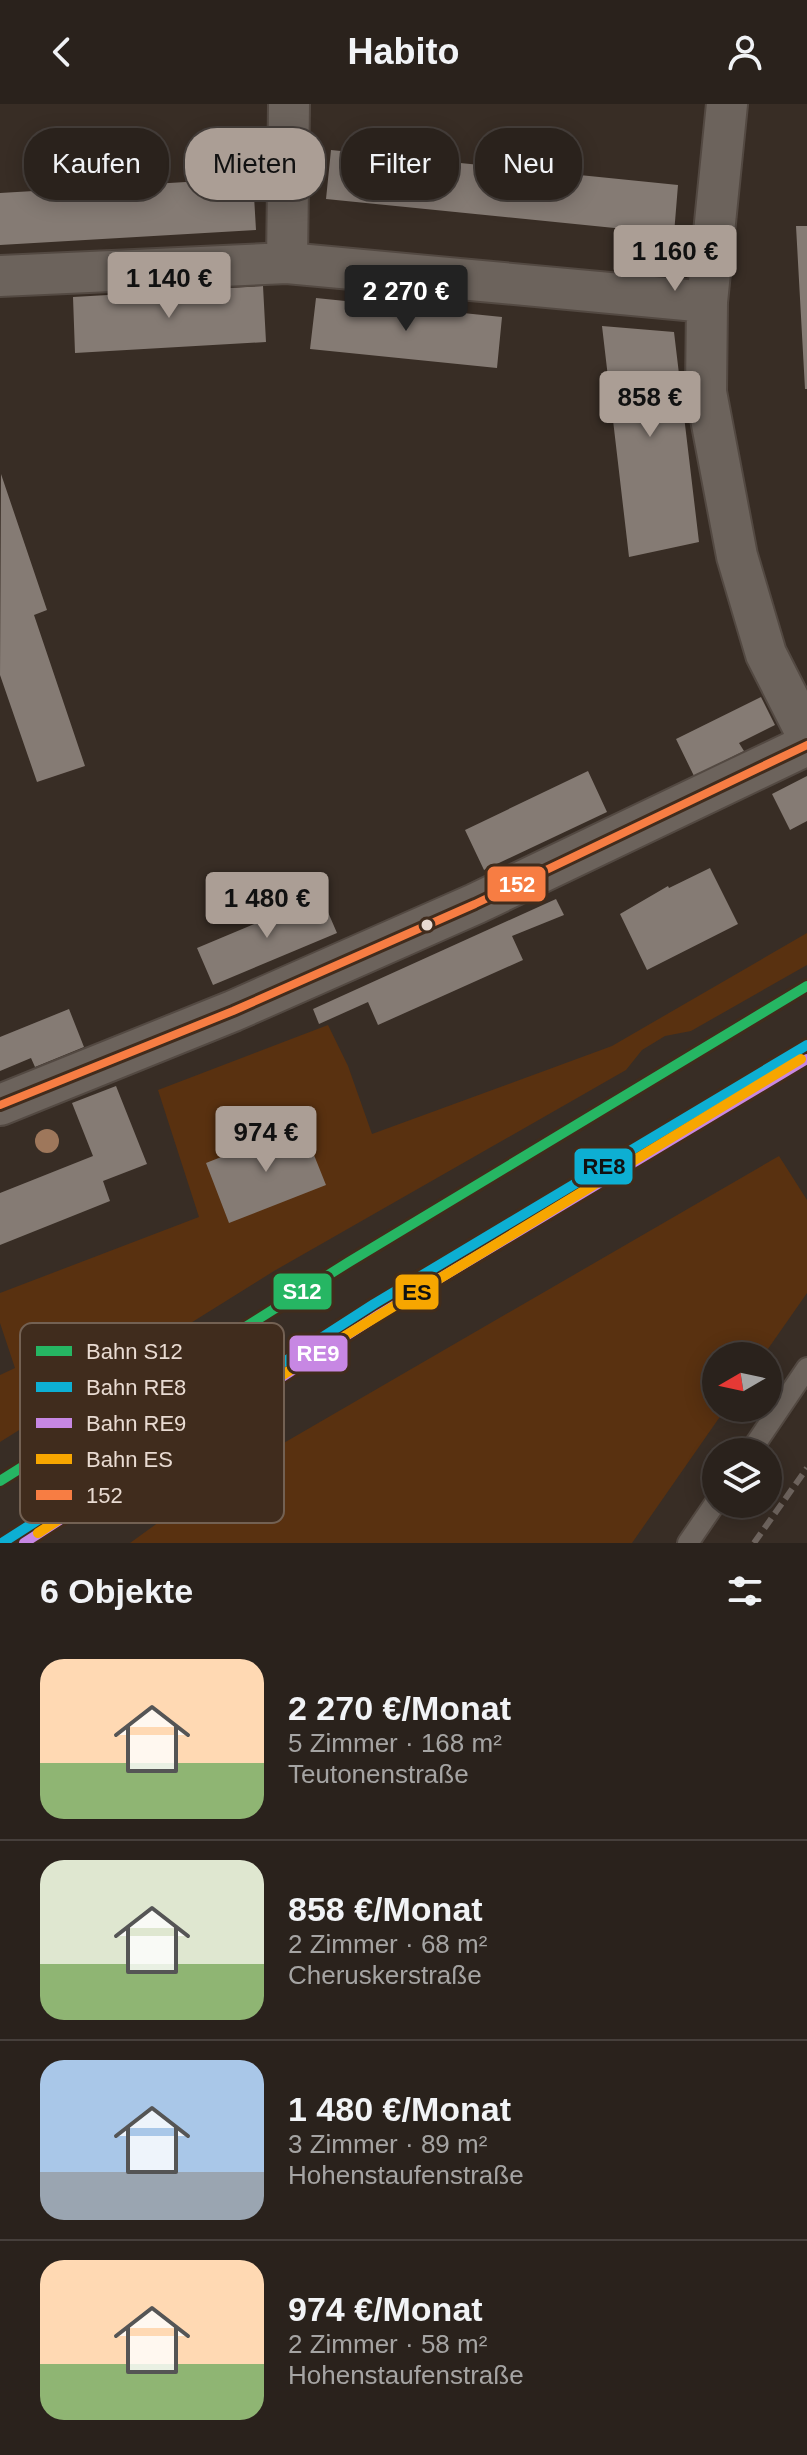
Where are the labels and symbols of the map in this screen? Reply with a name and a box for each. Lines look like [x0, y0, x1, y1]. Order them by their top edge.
pin: 1 160 € [601, 225, 749, 293]
pin: 1 140 € [95, 252, 243, 320]
pin: 2 270 € [332, 265, 480, 333]
pin: 858 € [594, 371, 706, 439]
line badge: 152 [486, 865, 547, 903]
pin: 1 480 € [193, 872, 341, 940]
text: 152 [499, 872, 535, 897]
unlabelled marker [419, 917, 435, 933]
pin: 974 € [210, 1106, 322, 1174]
line badge: RE8 [573, 1147, 634, 1186]
text: RE8 [583, 1154, 625, 1179]
line badge: S12 [272, 1272, 333, 1311]
line badge: ES [394, 1273, 440, 1311]
text: S12 [282, 1279, 322, 1304]
text: ES [402, 1280, 432, 1305]
legend [20, 1323, 284, 1523]
line badge: RE9 [288, 1334, 349, 1373]
text: Bahn S12 [86, 1339, 183, 1364]
text: RE9 [297, 1341, 339, 1366]
north arrow [702, 1342, 782, 1422]
text: Bahn RE8 [86, 1375, 186, 1400]
text: Bahn RE9 [86, 1411, 186, 1436]
text: Bahn ES [86, 1447, 173, 1472]
text: 152 [86, 1483, 123, 1508]

